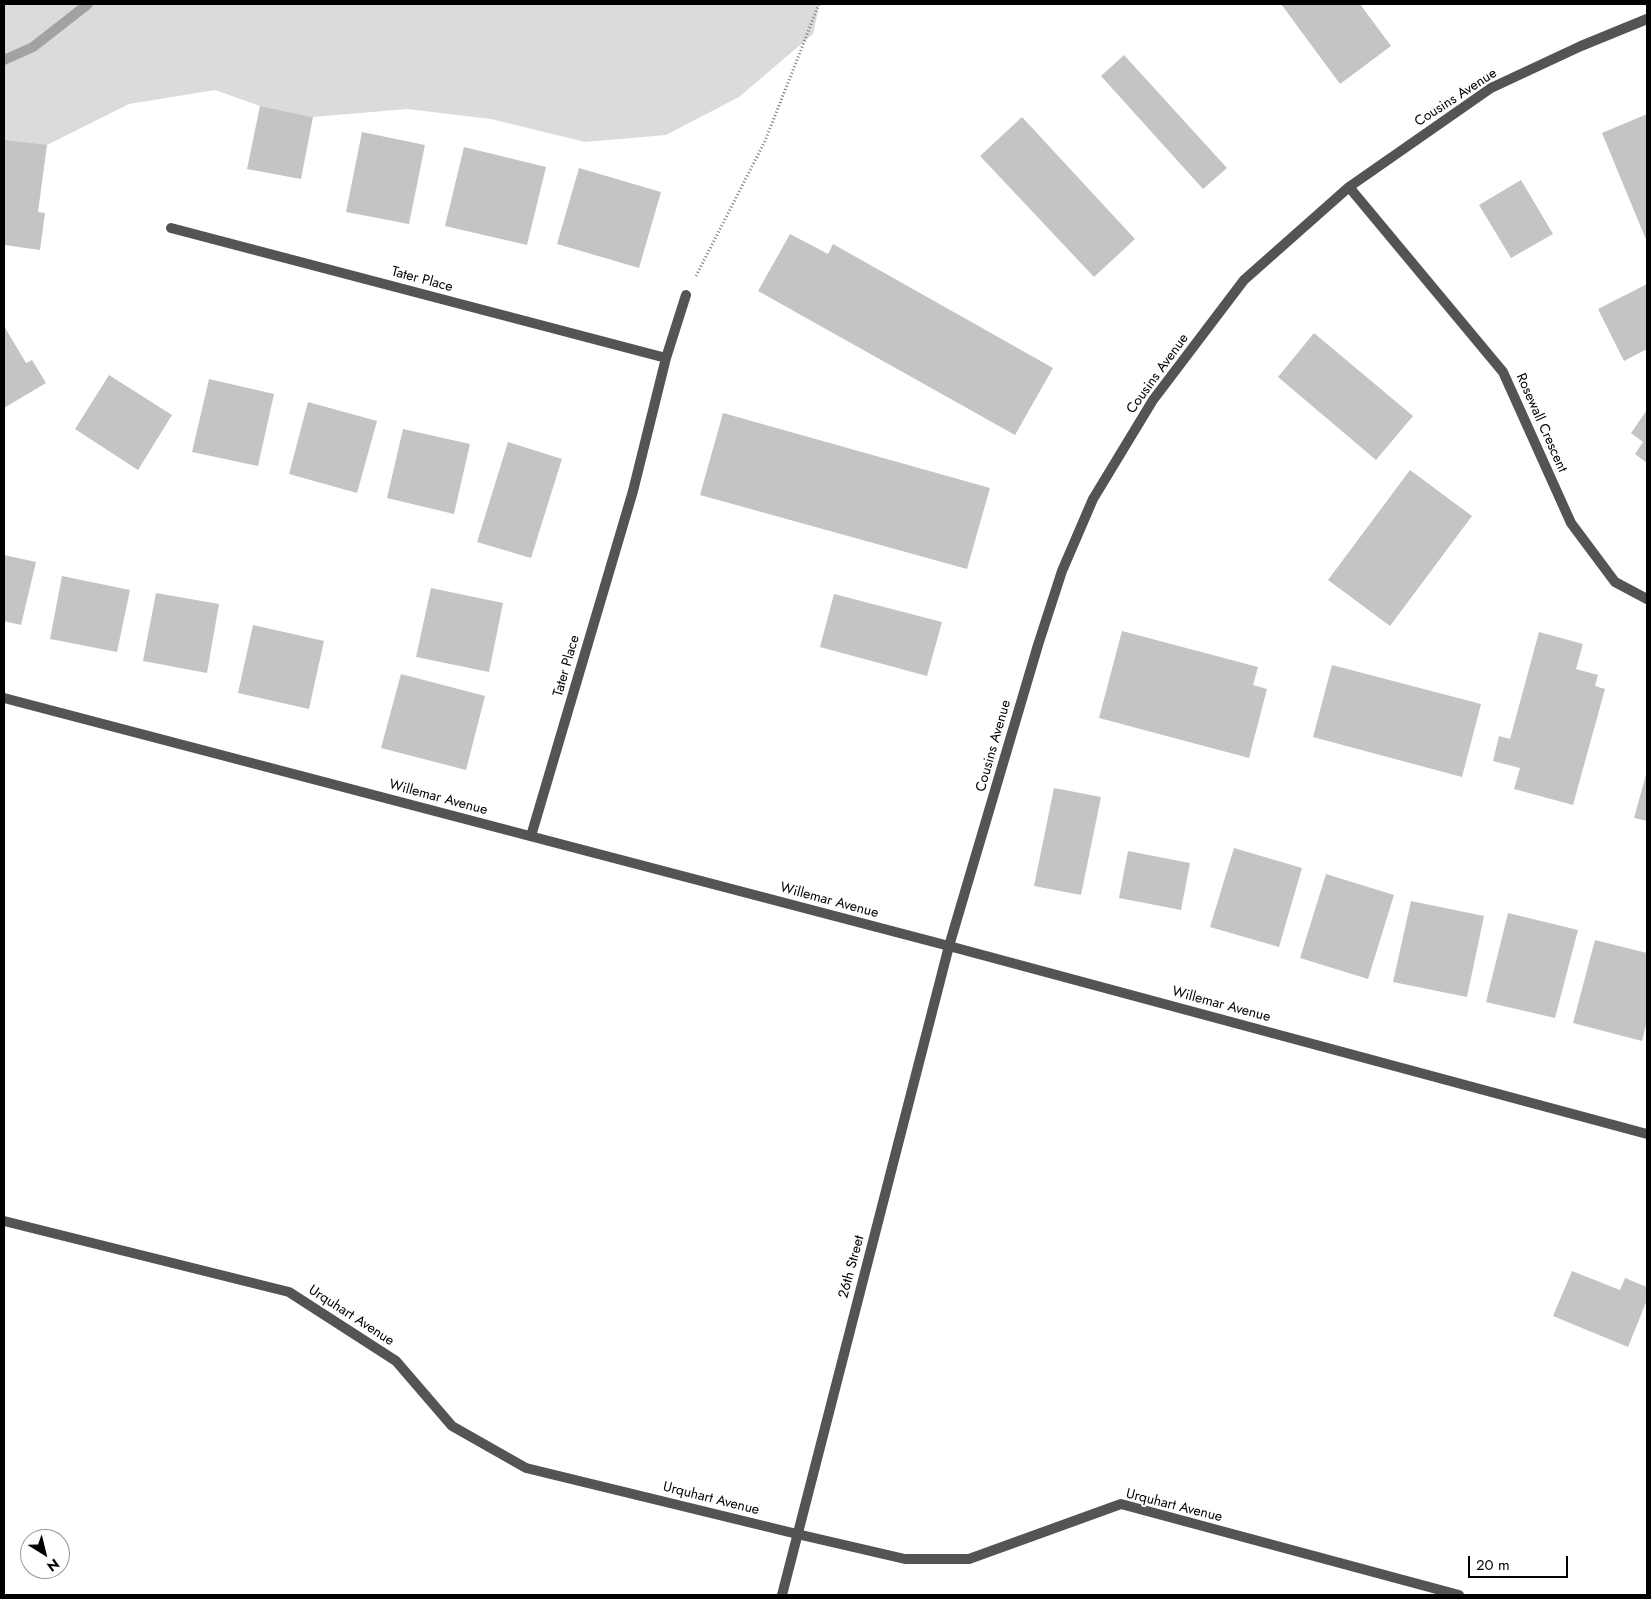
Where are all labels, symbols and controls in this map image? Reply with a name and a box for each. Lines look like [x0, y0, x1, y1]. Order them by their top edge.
street label: Cousins Avenue [1412, 65, 1500, 131]
street label: Tater Place [389, 264, 455, 296]
street label: Cousins Avenue [1123, 331, 1193, 417]
street label: Rosewall Crescent [1512, 371, 1570, 475]
street label: Tater Place [550, 633, 584, 699]
street label: Cousins Avenue [973, 698, 1015, 794]
street label: Willemar Avenue [387, 777, 489, 819]
street label: Willemar Avenue [778, 880, 880, 922]
street label: Willemar Avenue [1170, 984, 1272, 1026]
street label: 26th Street [836, 1234, 868, 1300]
street label: Urquhart Avenue [305, 1282, 397, 1350]
street label: Urquhart Avenue [661, 1479, 761, 1519]
street label: Urquhart Avenue [1124, 1486, 1224, 1526]
north arrow [20, 1529, 70, 1579]
scale bar [1471, 1546, 1571, 1578]
text: N [43, 1554, 64, 1577]
text: 20 m [1476, 1554, 1510, 1576]

